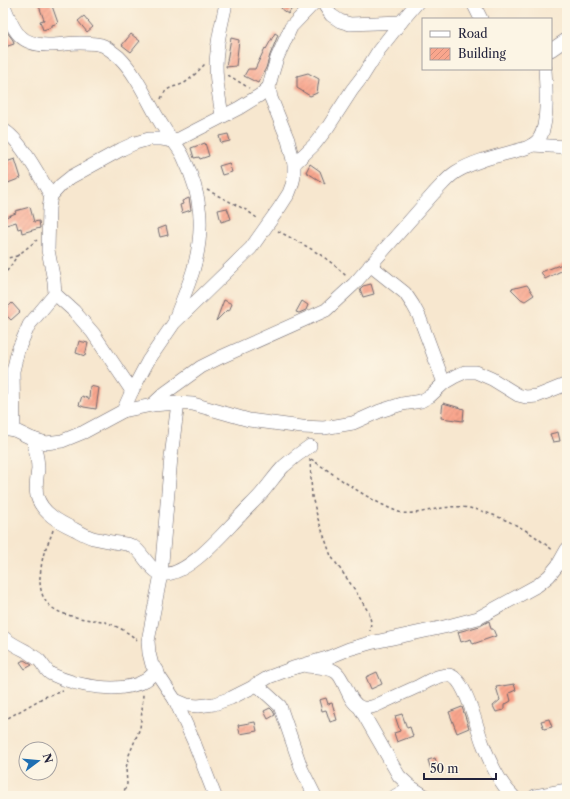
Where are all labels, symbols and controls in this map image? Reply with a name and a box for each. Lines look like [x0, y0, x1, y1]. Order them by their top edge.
legend [422, 18, 552, 70]
text: Road [458, 26, 488, 41]
text: Building [458, 46, 506, 61]
north arrow [18, 741, 58, 781]
text: N [40, 752, 56, 765]
scale bar [424, 755, 496, 781]
text: 50 m [430, 761, 459, 776]

